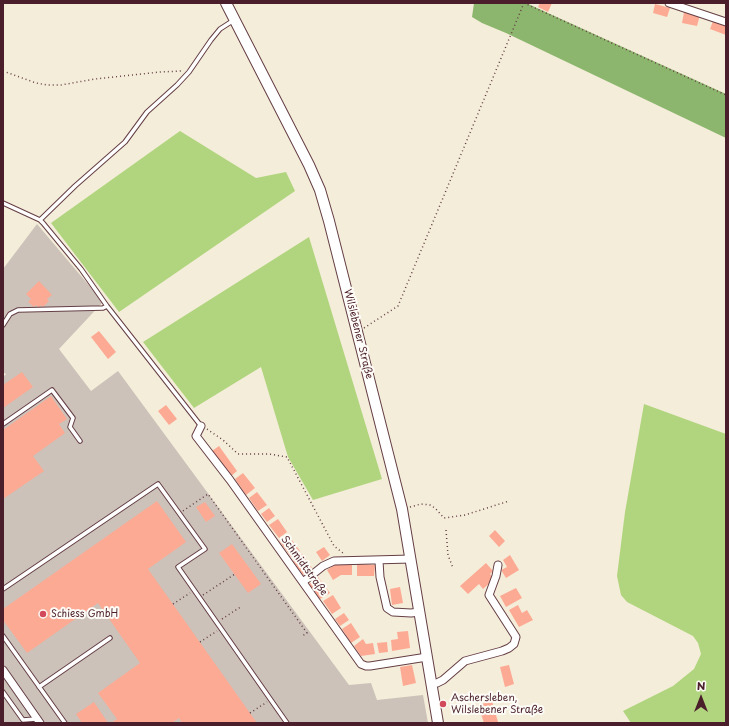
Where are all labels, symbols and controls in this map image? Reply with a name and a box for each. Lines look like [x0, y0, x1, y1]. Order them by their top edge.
street label: Wilslebener Straße [341, 288, 375, 380]
street label: Schmidtstraße [278, 534, 330, 598]
place label: Schiess GmbH [51, 608, 118, 620]
marker: Schiess GmbH [38, 609, 48, 619]
text: N [697, 677, 705, 694]
north arrow [681, 678, 721, 718]
place label: Aschersleben, Wilslebener Straße [451, 692, 543, 716]
marker: Aschersleben, Wilslebener Straße [438, 699, 448, 709]

